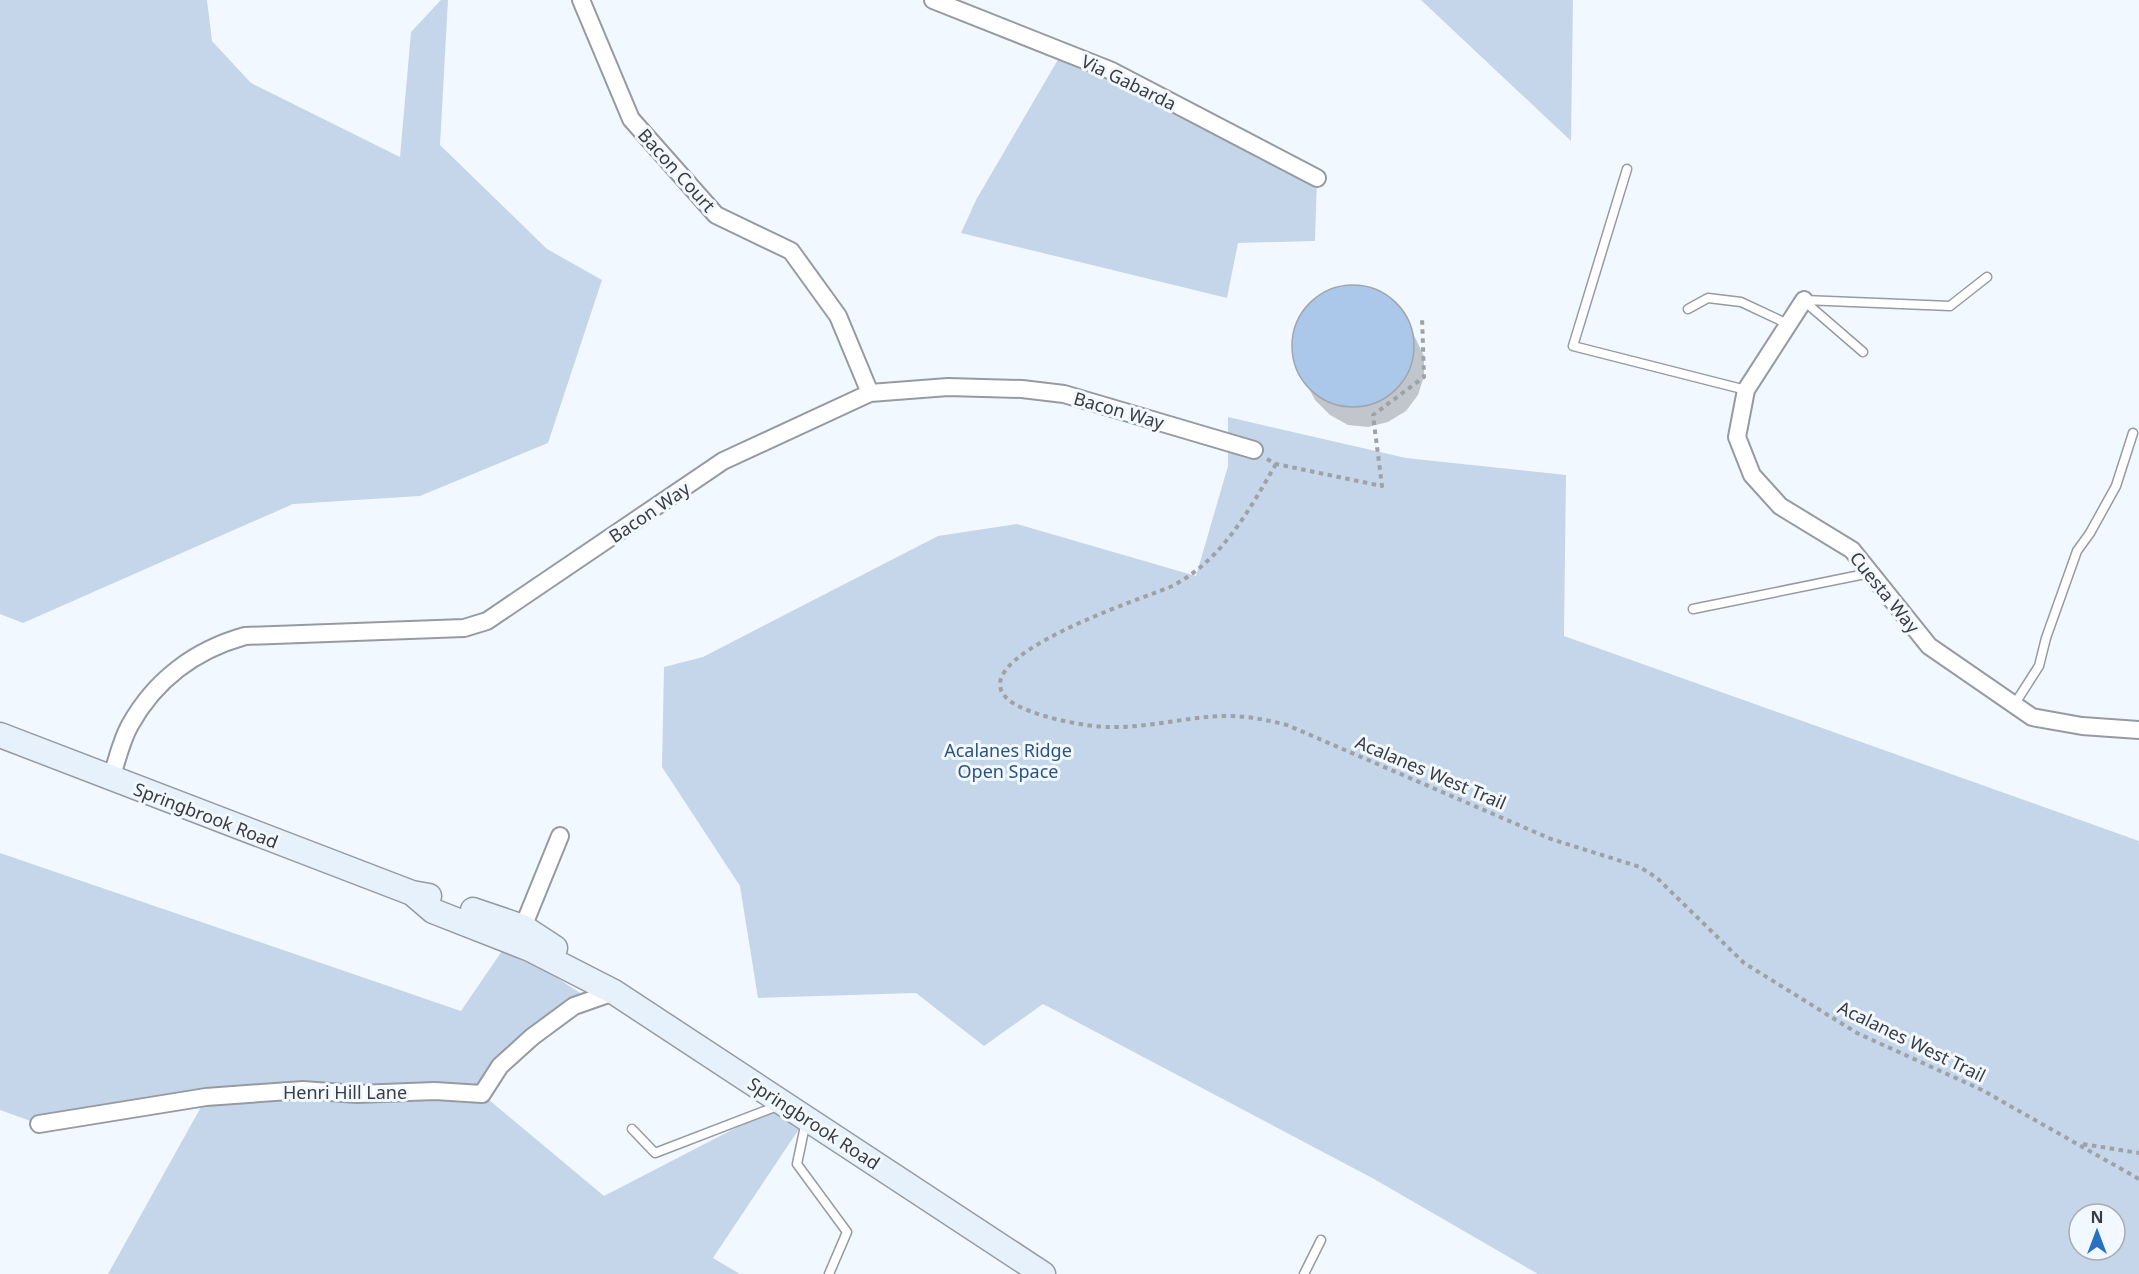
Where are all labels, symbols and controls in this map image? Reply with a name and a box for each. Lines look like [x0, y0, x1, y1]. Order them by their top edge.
street label: Via Gabarda [1078, 49, 1180, 115]
street label: Bacon Court [633, 123, 721, 217]
street label: Bacon Way [1071, 386, 1168, 435]
street label: Bacon Way [604, 476, 695, 548]
street label: Cuesta Way [1845, 546, 1926, 638]
street label: Acalanes West Trail [1352, 729, 1510, 815]
park label: Acalanes Ridge Open Space [944, 738, 1072, 783]
street label: Springbrook Road [130, 776, 282, 854]
street label: Acalanes West Trail [1834, 995, 1990, 1087]
street label: Springbrook Road [743, 1071, 885, 1175]
street label: Henri Hill Lane [283, 1080, 407, 1104]
north arrow [2067, 1202, 2127, 1262]
text: N [2090, 1206, 2104, 1228]

